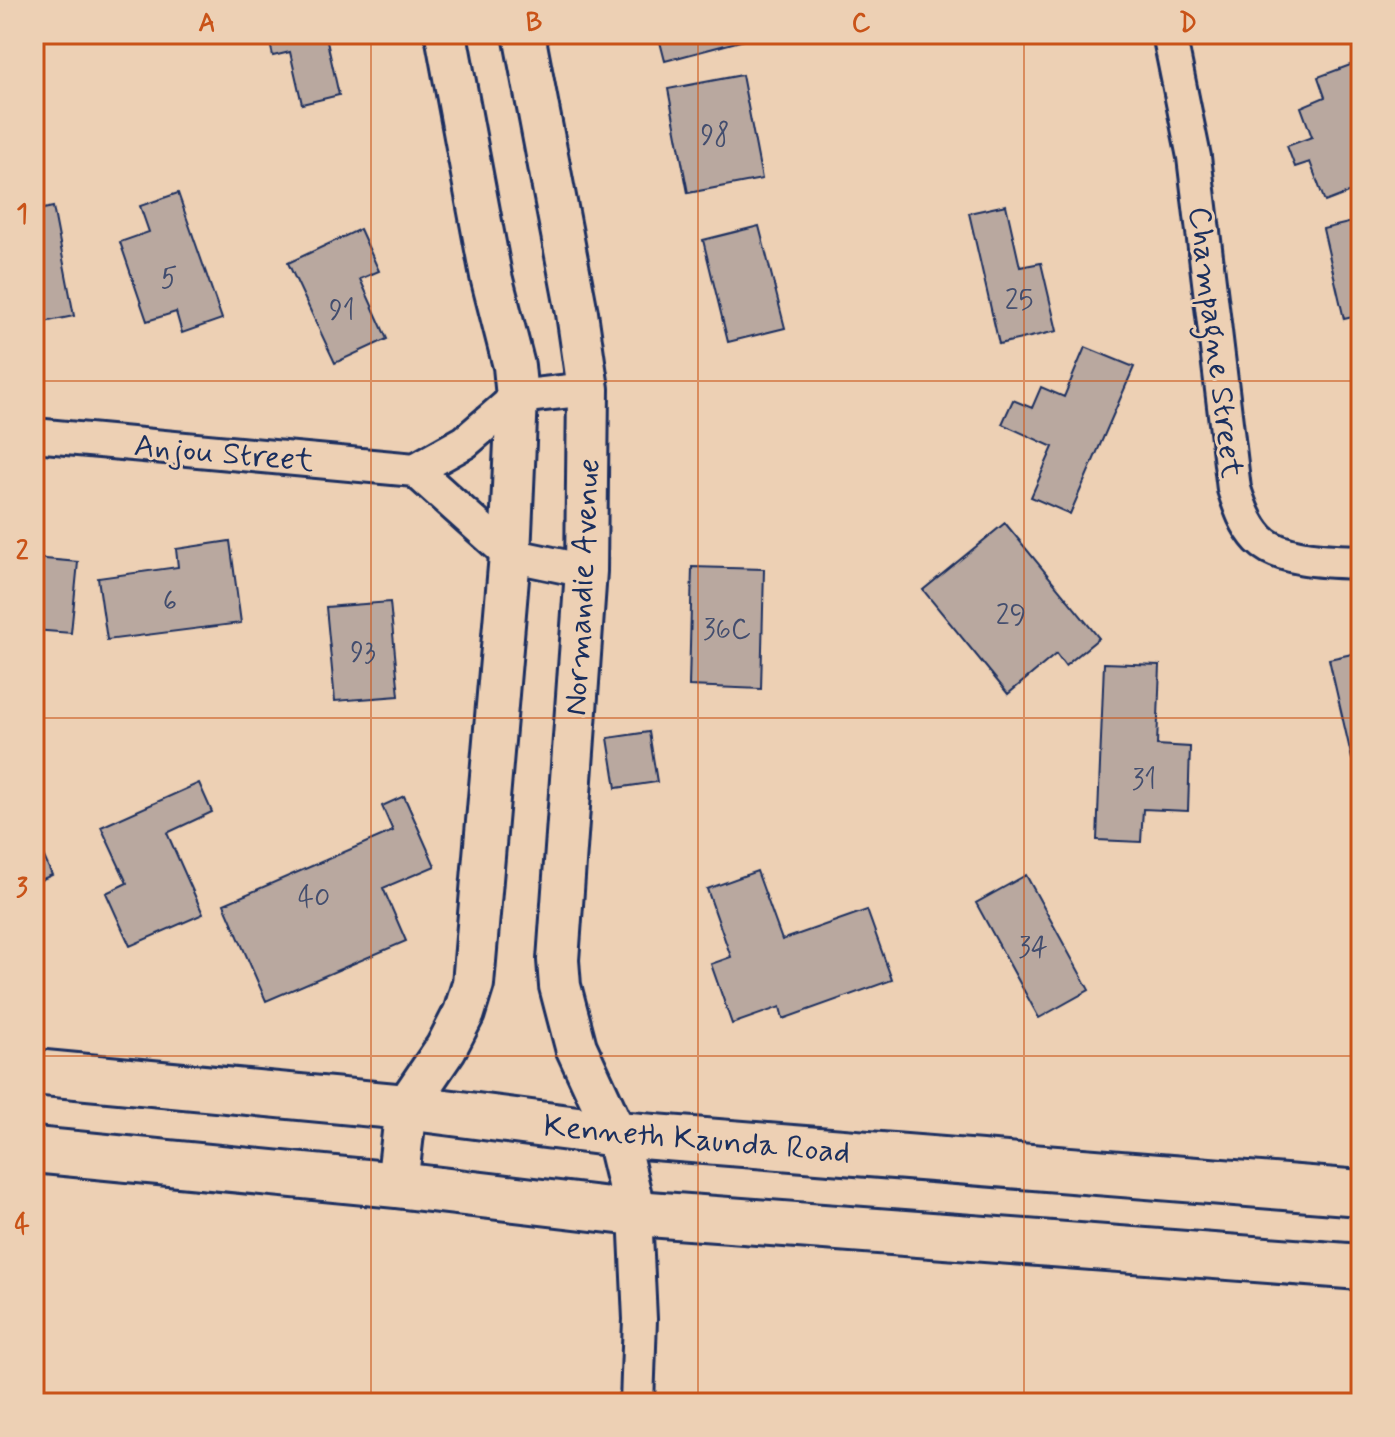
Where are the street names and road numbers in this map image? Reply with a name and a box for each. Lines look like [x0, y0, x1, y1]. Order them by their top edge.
street label: Champagne Street [1175, 204, 1253, 481]
street label: Anjou Street [132, 425, 316, 483]
street label: Normandie Avenue [555, 457, 611, 717]
street label: Kenneth Kaunda Road [542, 1106, 852, 1174]

